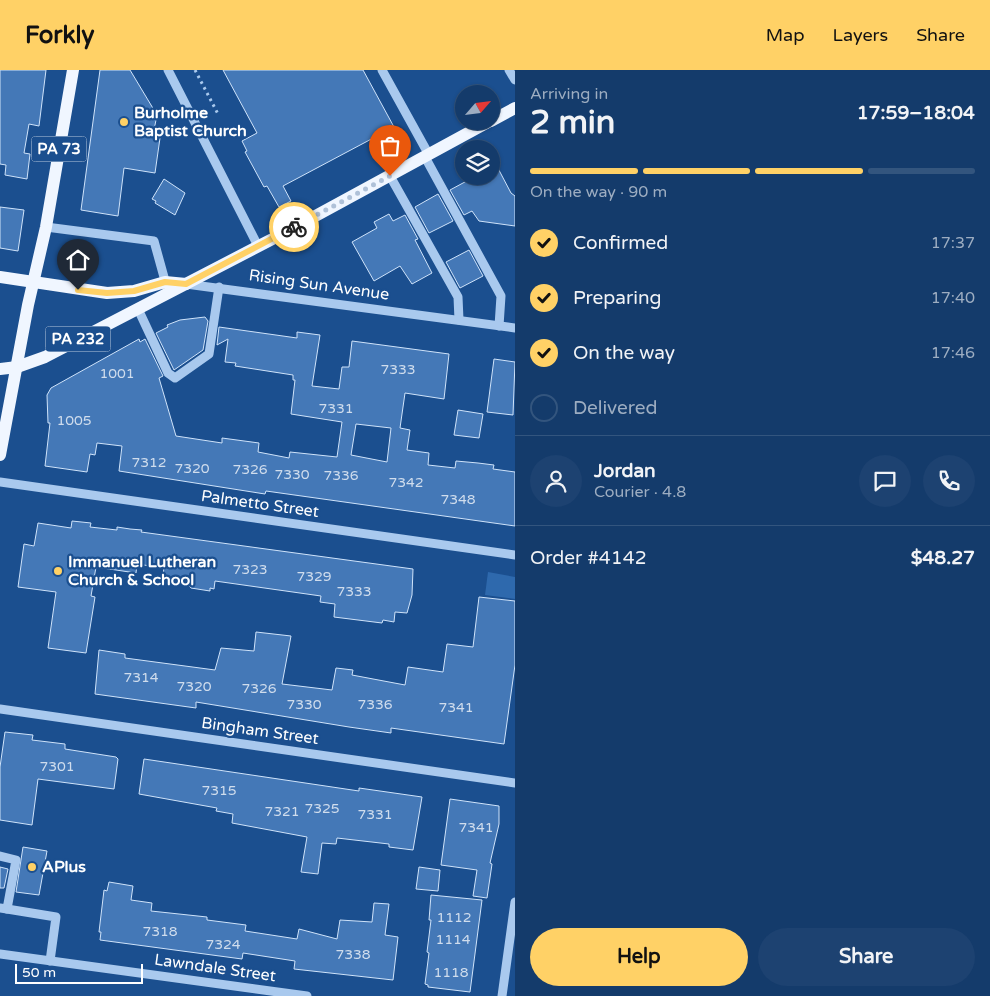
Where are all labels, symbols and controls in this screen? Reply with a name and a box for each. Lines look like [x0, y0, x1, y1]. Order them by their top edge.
text: Forkly [25, 21, 94, 50]
text: Map [766, 24, 805, 46]
text: Layers [833, 24, 888, 46]
text: Share [916, 24, 965, 46]
text: Arriving in [530, 84, 608, 104]
north arrow [455, 85, 500, 130]
map controls [455, 85, 500, 185]
text: 17:59–18:04 [857, 102, 975, 124]
place label: Burholme Baptist Church [134, 103, 247, 141]
text: 2 min [530, 104, 615, 142]
marker: Burholme Baptist Church [118, 116, 130, 128]
pin [369, 125, 411, 176]
icon: bag [376, 132, 404, 160]
road number: PA 73 [32, 136, 86, 162]
button: layers [455, 140, 500, 185]
text: On the way · 90 m [530, 182, 667, 202]
courier [269, 202, 319, 252]
icon: bike [280, 213, 308, 241]
icon: check [530, 229, 558, 257]
text: Confirmed [573, 232, 668, 254]
text: 17:37 [931, 233, 975, 253]
pin [57, 239, 99, 290]
icon: home [64, 246, 92, 274]
street label: Rising Sun Avenue [247, 265, 391, 305]
icon: check [530, 284, 558, 312]
text: Preparing [573, 287, 662, 309]
text: 17:40 [931, 288, 975, 308]
road number: PA 232 [46, 326, 110, 352]
icon: check [530, 339, 558, 367]
text: On the way [573, 342, 675, 364]
text: 17:46 [931, 343, 975, 363]
house number: 7333 [380, 361, 416, 378]
house number: 1001 [99, 365, 135, 382]
text: Delivered [573, 397, 658, 419]
house number: 7331 [318, 400, 354, 417]
house number: 1005 [56, 412, 92, 429]
house number: 7312 [131, 454, 167, 471]
button: person [530, 455, 582, 507]
button: chat [859, 455, 911, 507]
button: phone [923, 455, 975, 507]
house number: 7320 [174, 460, 210, 477]
text: Jordan [594, 460, 656, 482]
house number: 7326 [232, 461, 268, 478]
house number: 7330 [274, 466, 310, 483]
house number: 7336 [323, 467, 359, 484]
house number: 7342 [388, 474, 424, 491]
text: Courier · 4.8 [594, 482, 686, 502]
street label: Palmetto Street [200, 486, 320, 522]
house number: 7348 [440, 491, 476, 508]
text: Order #4142 [530, 547, 647, 569]
text: $48.27 [911, 547, 975, 569]
place label: Immanuel Lutheran Church & School [68, 552, 216, 590]
house number: 7323 [232, 561, 268, 578]
marker: Immanuel Lutheran Church & School [52, 565, 64, 577]
house number: 7329 [296, 568, 332, 585]
house number: 7333 [336, 583, 372, 600]
house number: 7314 [123, 669, 159, 686]
house number: 7320 [176, 678, 212, 695]
house number: 7326 [241, 680, 277, 697]
house number: 7330 [286, 696, 322, 713]
house number: 7336 [357, 696, 393, 713]
house number: 7341 [438, 699, 474, 716]
street label: Bingham Street [200, 713, 320, 749]
house number: 7301 [39, 758, 75, 775]
house number: 7315 [201, 782, 237, 799]
house number: 7325 [304, 800, 340, 817]
house number: 7321 [264, 803, 300, 820]
house number: 7331 [357, 806, 393, 823]
house number: 7341 [458, 819, 494, 836]
place label: APlus [42, 857, 86, 877]
marker: APlus [26, 861, 38, 873]
house number: 1112 [436, 909, 472, 926]
house number: 7318 [142, 923, 178, 940]
button: Help [530, 928, 748, 986]
button: Share [758, 928, 975, 986]
house number: 1114 [435, 931, 471, 948]
house number: 7324 [205, 936, 241, 953]
house number: 7338 [335, 946, 371, 963]
street label: Lawndale Street [153, 950, 277, 986]
scale bar [15, 961, 142, 984]
text: 50 m [22, 964, 56, 981]
house number: 1118 [433, 964, 469, 981]

